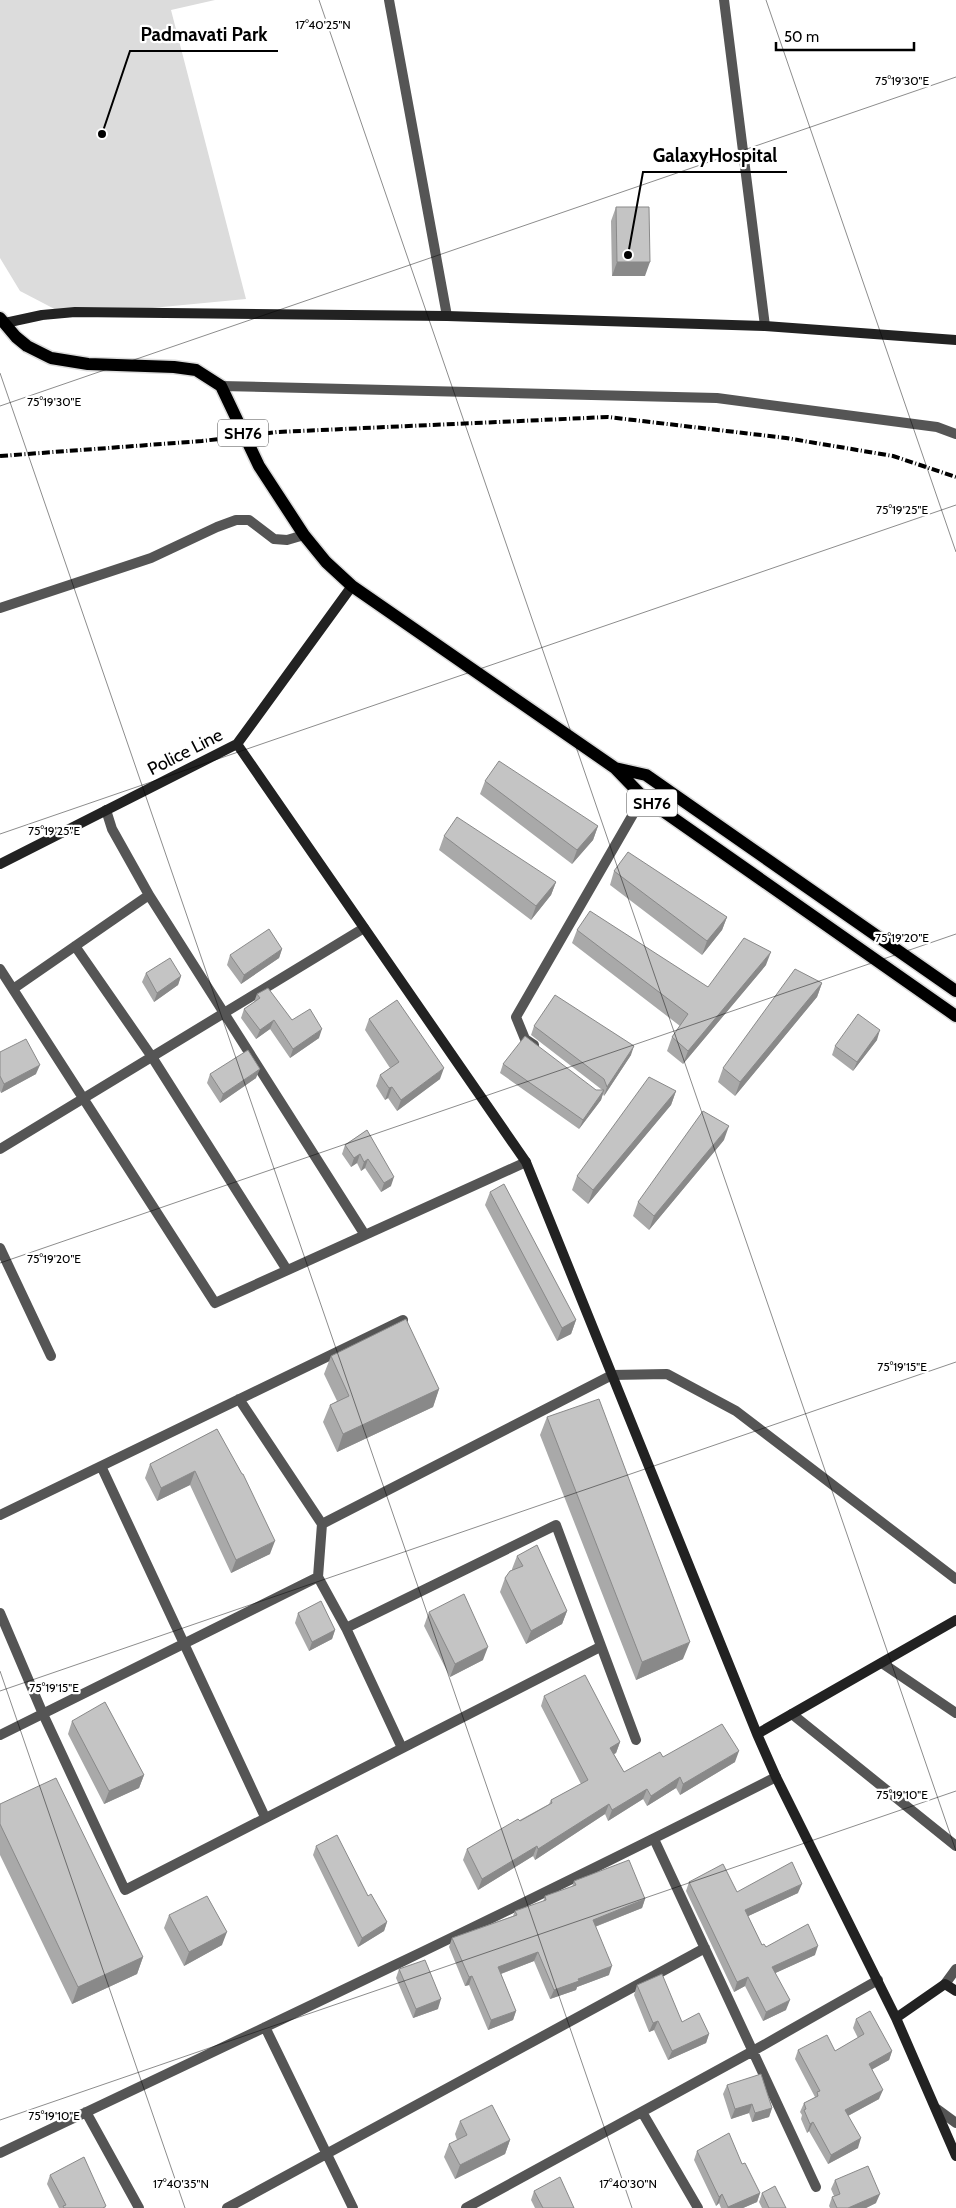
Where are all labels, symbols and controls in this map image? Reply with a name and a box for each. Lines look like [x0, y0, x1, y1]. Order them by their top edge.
callout: Padmavati Park [130, 17, 278, 51]
text: 17°40'25"N [295, 17, 351, 32]
scale bar [776, 20, 914, 52]
text: Padmavati Park [140, 23, 268, 46]
text: 50 m [784, 28, 819, 46]
text: 75°19'30"E [875, 73, 929, 88]
callout: GalaxyHospital [643, 138, 787, 172]
text: GalaxyHospital [653, 144, 777, 167]
text: 75°19'30"E [27, 394, 81, 409]
road number: SH76 [218, 419, 268, 446]
text: 75°19'25"E [876, 502, 928, 517]
street label: Police Line [144, 724, 226, 780]
road number: SH76 [627, 790, 677, 816]
text: 75°19'25"E [28, 823, 80, 838]
text: 75°19'20"E [875, 930, 929, 945]
text: 75°19'20"E [27, 1251, 81, 1266]
text: 75°19'15"E [877, 1359, 927, 1374]
text: 75°19'15"E [29, 1680, 79, 1695]
text: 75°19'10"E [876, 1787, 928, 1802]
text: 75°19'10"E [28, 2108, 80, 2123]
text: 17°40'35"N [153, 2176, 209, 2191]
text: 17°40'30"N [599, 2176, 657, 2191]

